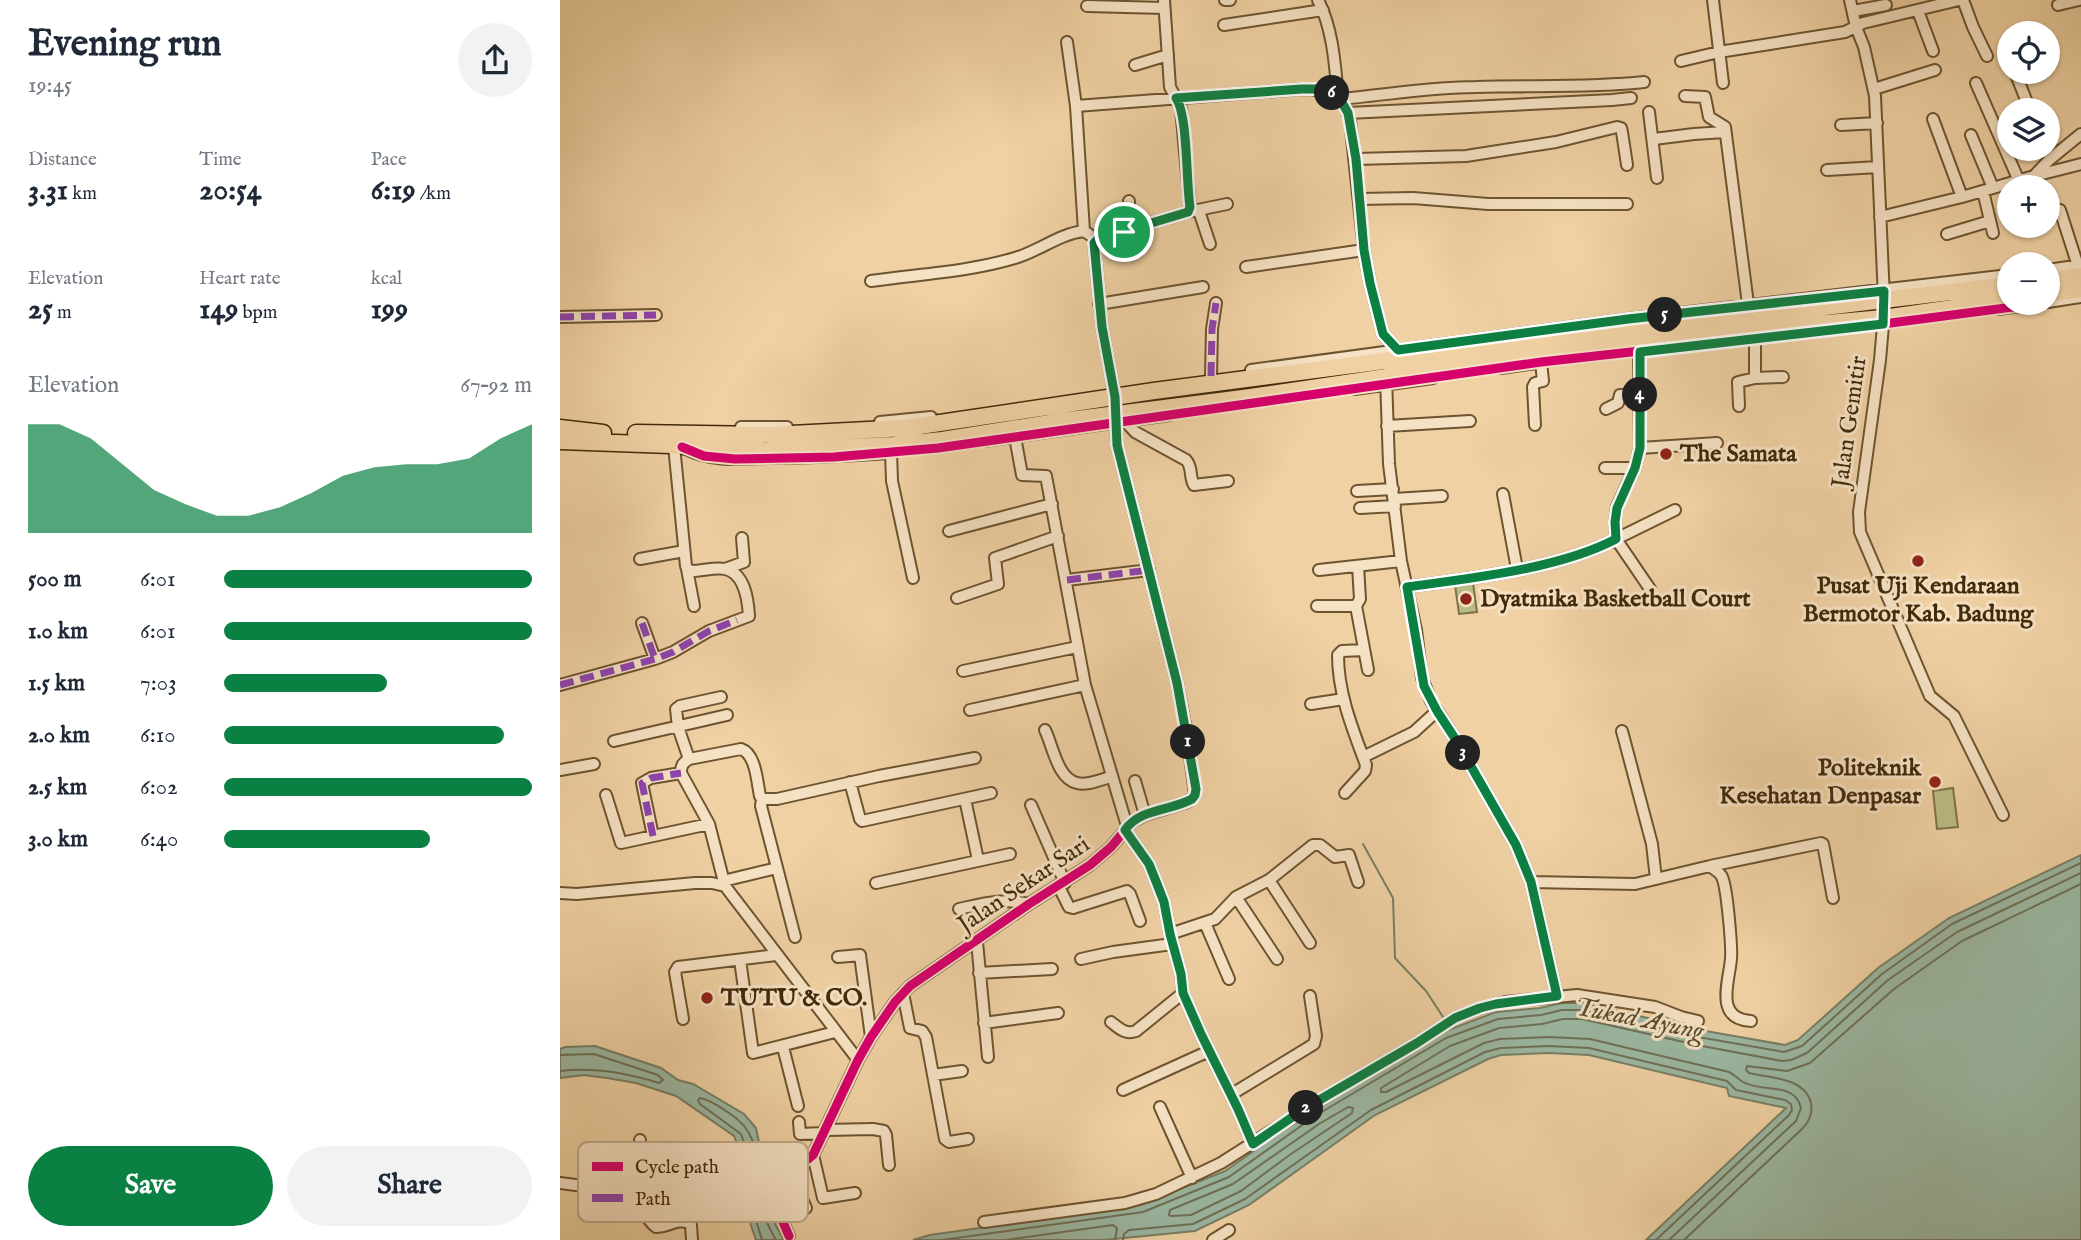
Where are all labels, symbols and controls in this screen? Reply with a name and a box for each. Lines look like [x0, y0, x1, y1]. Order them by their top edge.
text: Evening run [28, 21, 222, 69]
map controls [1997, 21, 2060, 315]
button: locate [1997, 21, 2060, 84]
button: share [458, 23, 532, 97]
text: 19:45 [28, 71, 72, 100]
pin: 6 [1314, 76, 1350, 110]
text: 6 [1327, 80, 1336, 104]
button: layers [1997, 98, 2060, 161]
text: Distance [28, 148, 97, 172]
text: Time [199, 148, 242, 172]
text: Pace [371, 148, 407, 172]
text: 3.31 [28, 172, 68, 210]
text: 20:54 [199, 172, 262, 210]
text: 6:19 [371, 172, 416, 210]
button: + [1997, 175, 2060, 238]
text: km [68, 182, 97, 206]
text: /km [416, 182, 451, 206]
pin [1094, 202, 1154, 262]
icon: arrive [1105, 213, 1143, 251]
button: − [1997, 252, 2060, 315]
text: Elevation [28, 267, 103, 291]
text: Heart rate [199, 267, 280, 291]
text: kcal [371, 267, 402, 291]
text: 25 [28, 291, 53, 329]
text: 149 [199, 291, 238, 329]
text: 199 [371, 291, 408, 329]
pin: 5 [1648, 298, 1682, 332]
text: m [53, 301, 72, 325]
text: bpm [238, 301, 278, 325]
text: 5 [1661, 302, 1668, 326]
street label: Jalan Gemitir [1825, 354, 1875, 493]
text: Elevation [28, 371, 119, 400]
text: 67–92 m [460, 371, 532, 400]
pin: 4 [1622, 378, 1658, 412]
text: 4 [1635, 382, 1644, 406]
place label: The Samata [1679, 439, 1797, 470]
marker: The Samata [1658, 446, 1674, 462]
marker: Pusat Uji Kendaraan Bermotor Kab. Badung [1910, 553, 1926, 569]
text: 500 m [28, 565, 82, 594]
text: 6:01 [140, 565, 176, 594]
place label: Pusat Uji Kendaraan Bermotor Kab. Badung [1803, 571, 2034, 630]
place label: Dyatmika Basketball Court [1480, 584, 1751, 615]
marker: Dyatmika Basketball Court [1458, 591, 1474, 607]
text: 1.0 km [28, 617, 88, 646]
text: 6:01 [140, 617, 176, 646]
text: 1.5 km [28, 669, 85, 698]
text: 7:03 [140, 669, 177, 698]
text: 2.0 km [28, 721, 90, 750]
text: 6:10 [140, 721, 176, 750]
pin: 1 [1170, 724, 1206, 760]
text: 1 [1184, 729, 1191, 753]
pin: 3 [1446, 736, 1480, 770]
text: 3 [1459, 740, 1466, 764]
place label: Politeknik Kesehatan Denpasar [1719, 753, 1922, 812]
text: 2.5 km [28, 773, 87, 802]
text: 6:02 [140, 773, 178, 802]
marker: Politeknik Kesehatan Denpasar [1927, 774, 1943, 790]
text: 3.0 km [28, 825, 88, 854]
text: 6:40 [140, 825, 178, 854]
street label: Jalan Sekar Sari [949, 829, 1096, 942]
place label: TUTU & CO. [720, 983, 867, 1014]
marker: TUTU & CO. [699, 990, 715, 1006]
water label: Tukad Ayung [1571, 990, 1707, 1049]
pin: 2 [1288, 1090, 1324, 1126]
text: 2 [1301, 1095, 1310, 1119]
legend [578, 1142, 808, 1222]
button: Save [28, 1146, 273, 1226]
button: Share [287, 1146, 532, 1226]
text: Cycle path [635, 1156, 719, 1180]
text: Path [635, 1188, 671, 1212]

